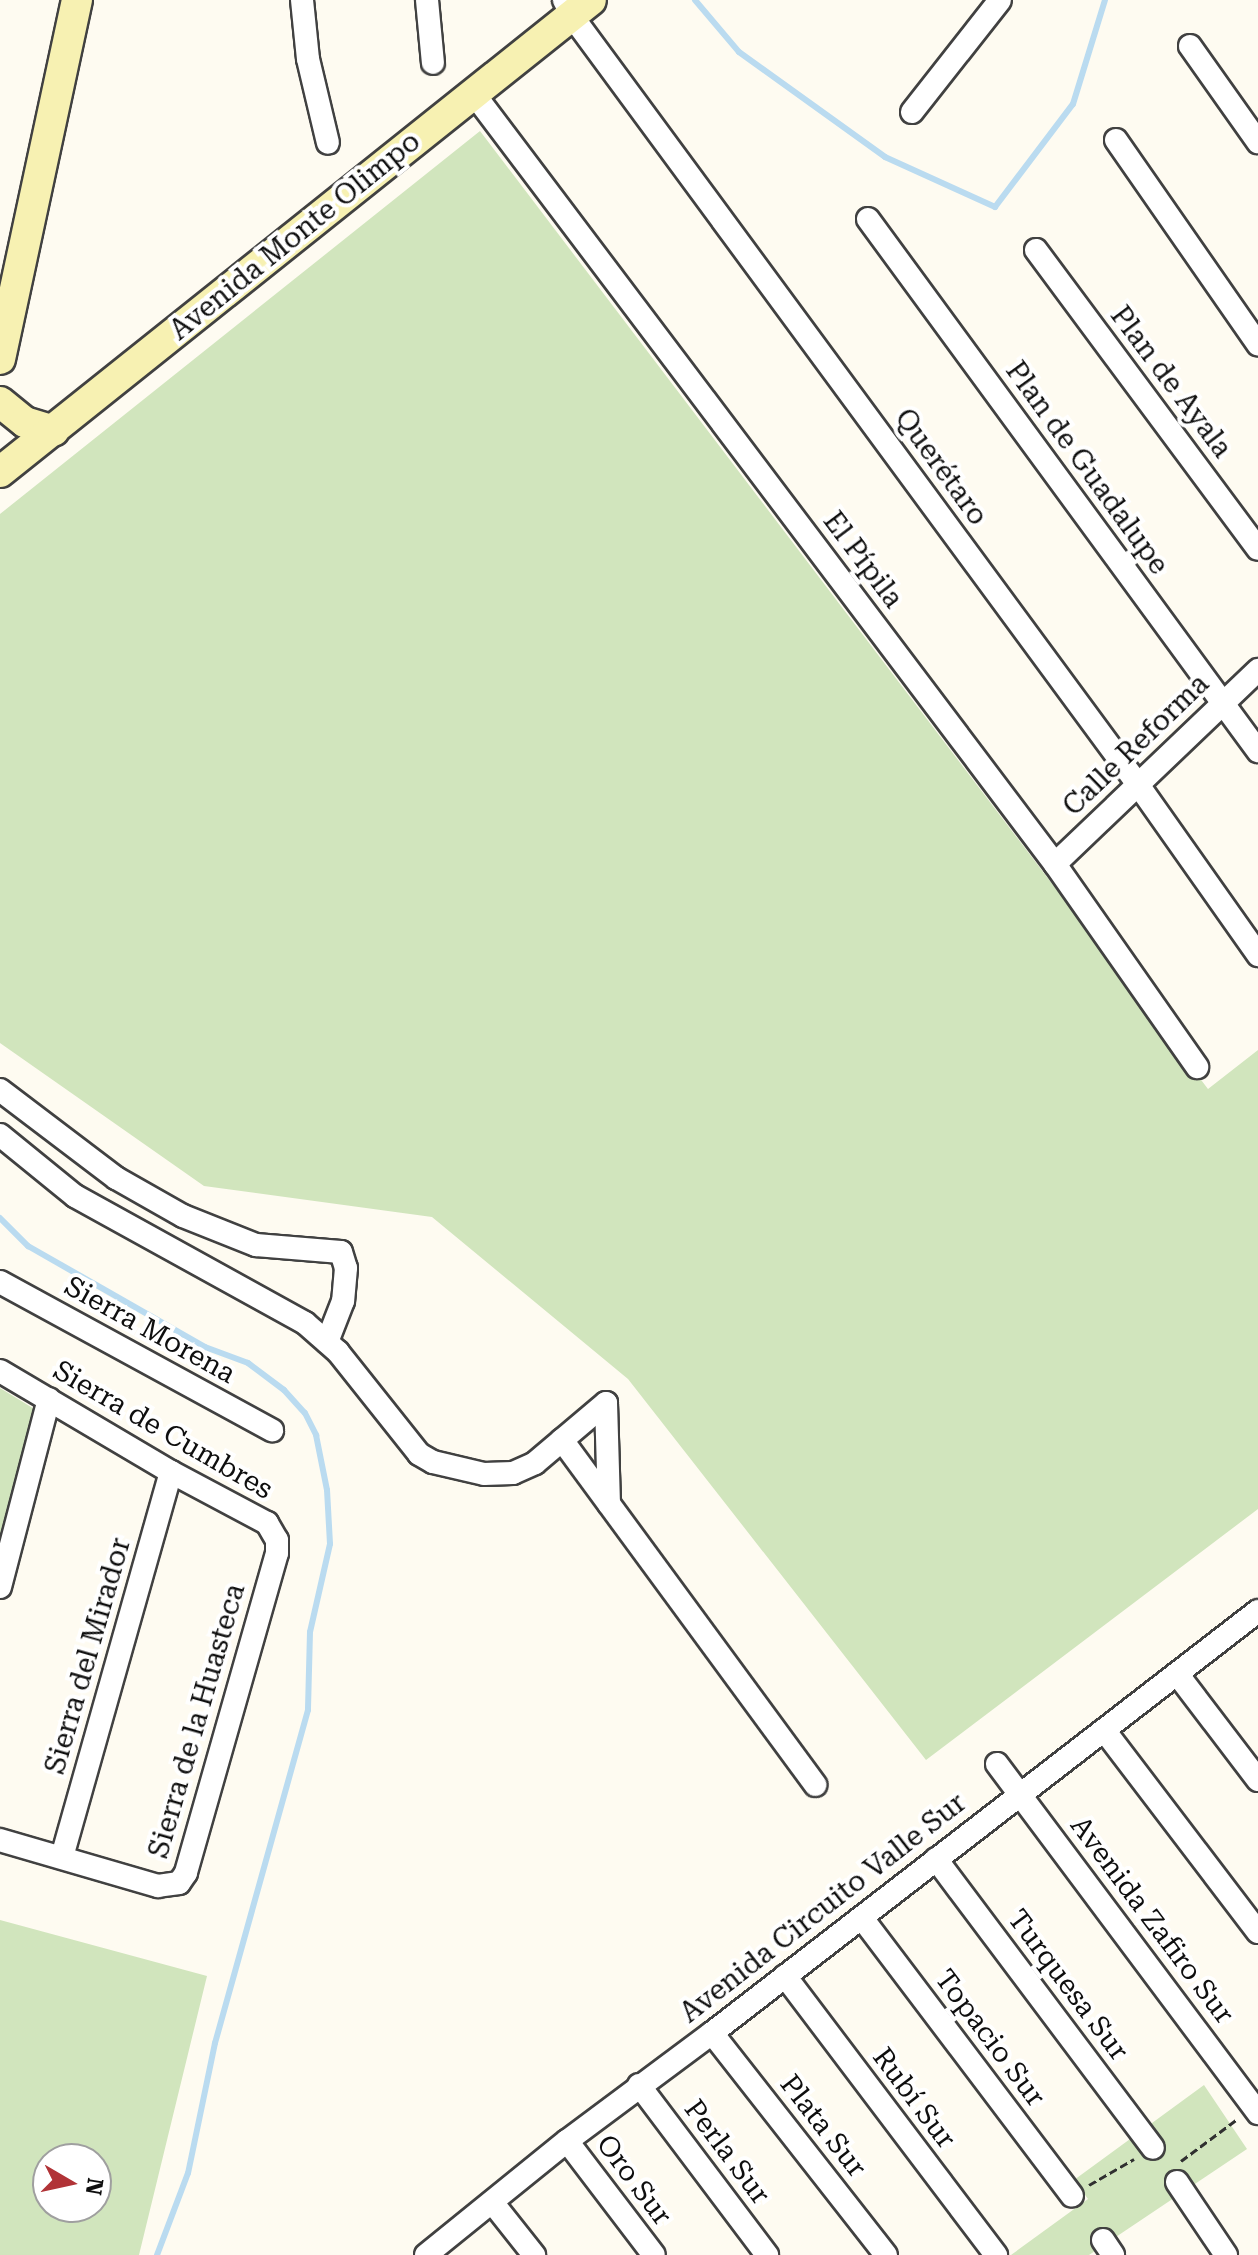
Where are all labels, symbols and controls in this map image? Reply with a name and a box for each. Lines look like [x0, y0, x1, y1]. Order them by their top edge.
street label: Avenida Monte Olimpo [163, 125, 427, 347]
street label: Plan de Ayala [1103, 300, 1239, 464]
street label: Plan de Guadalupe [998, 355, 1176, 581]
street label: Querétaro [888, 402, 994, 532]
street label: El Pípila [816, 505, 910, 615]
street label: Calle Reforma [1056, 667, 1216, 823]
street label: Sierra Morena [59, 1269, 241, 1391]
street label: Sierra de Cumbres [47, 1353, 279, 1507]
street label: Sierra del Mirador [38, 1534, 138, 1778]
street label: Sierra de la Huasteca [142, 1580, 252, 1862]
street label: Avenida Circuito Valle Sur [674, 1786, 972, 2030]
street label: Avenida Zafiro Sur [1063, 1810, 1241, 2030]
street label: Turquesa Sur [1001, 1903, 1135, 2067]
street label: Topacio Sur [928, 1963, 1052, 2113]
street label: Rubí Sur [865, 2041, 963, 2155]
street label: Plata Sur [773, 2068, 873, 2184]
street label: Perla Sur [677, 2093, 777, 2211]
street label: Oro Sur [589, 2128, 679, 2232]
north arrow [32, 2143, 112, 2223]
text: N [81, 2176, 108, 2197]

